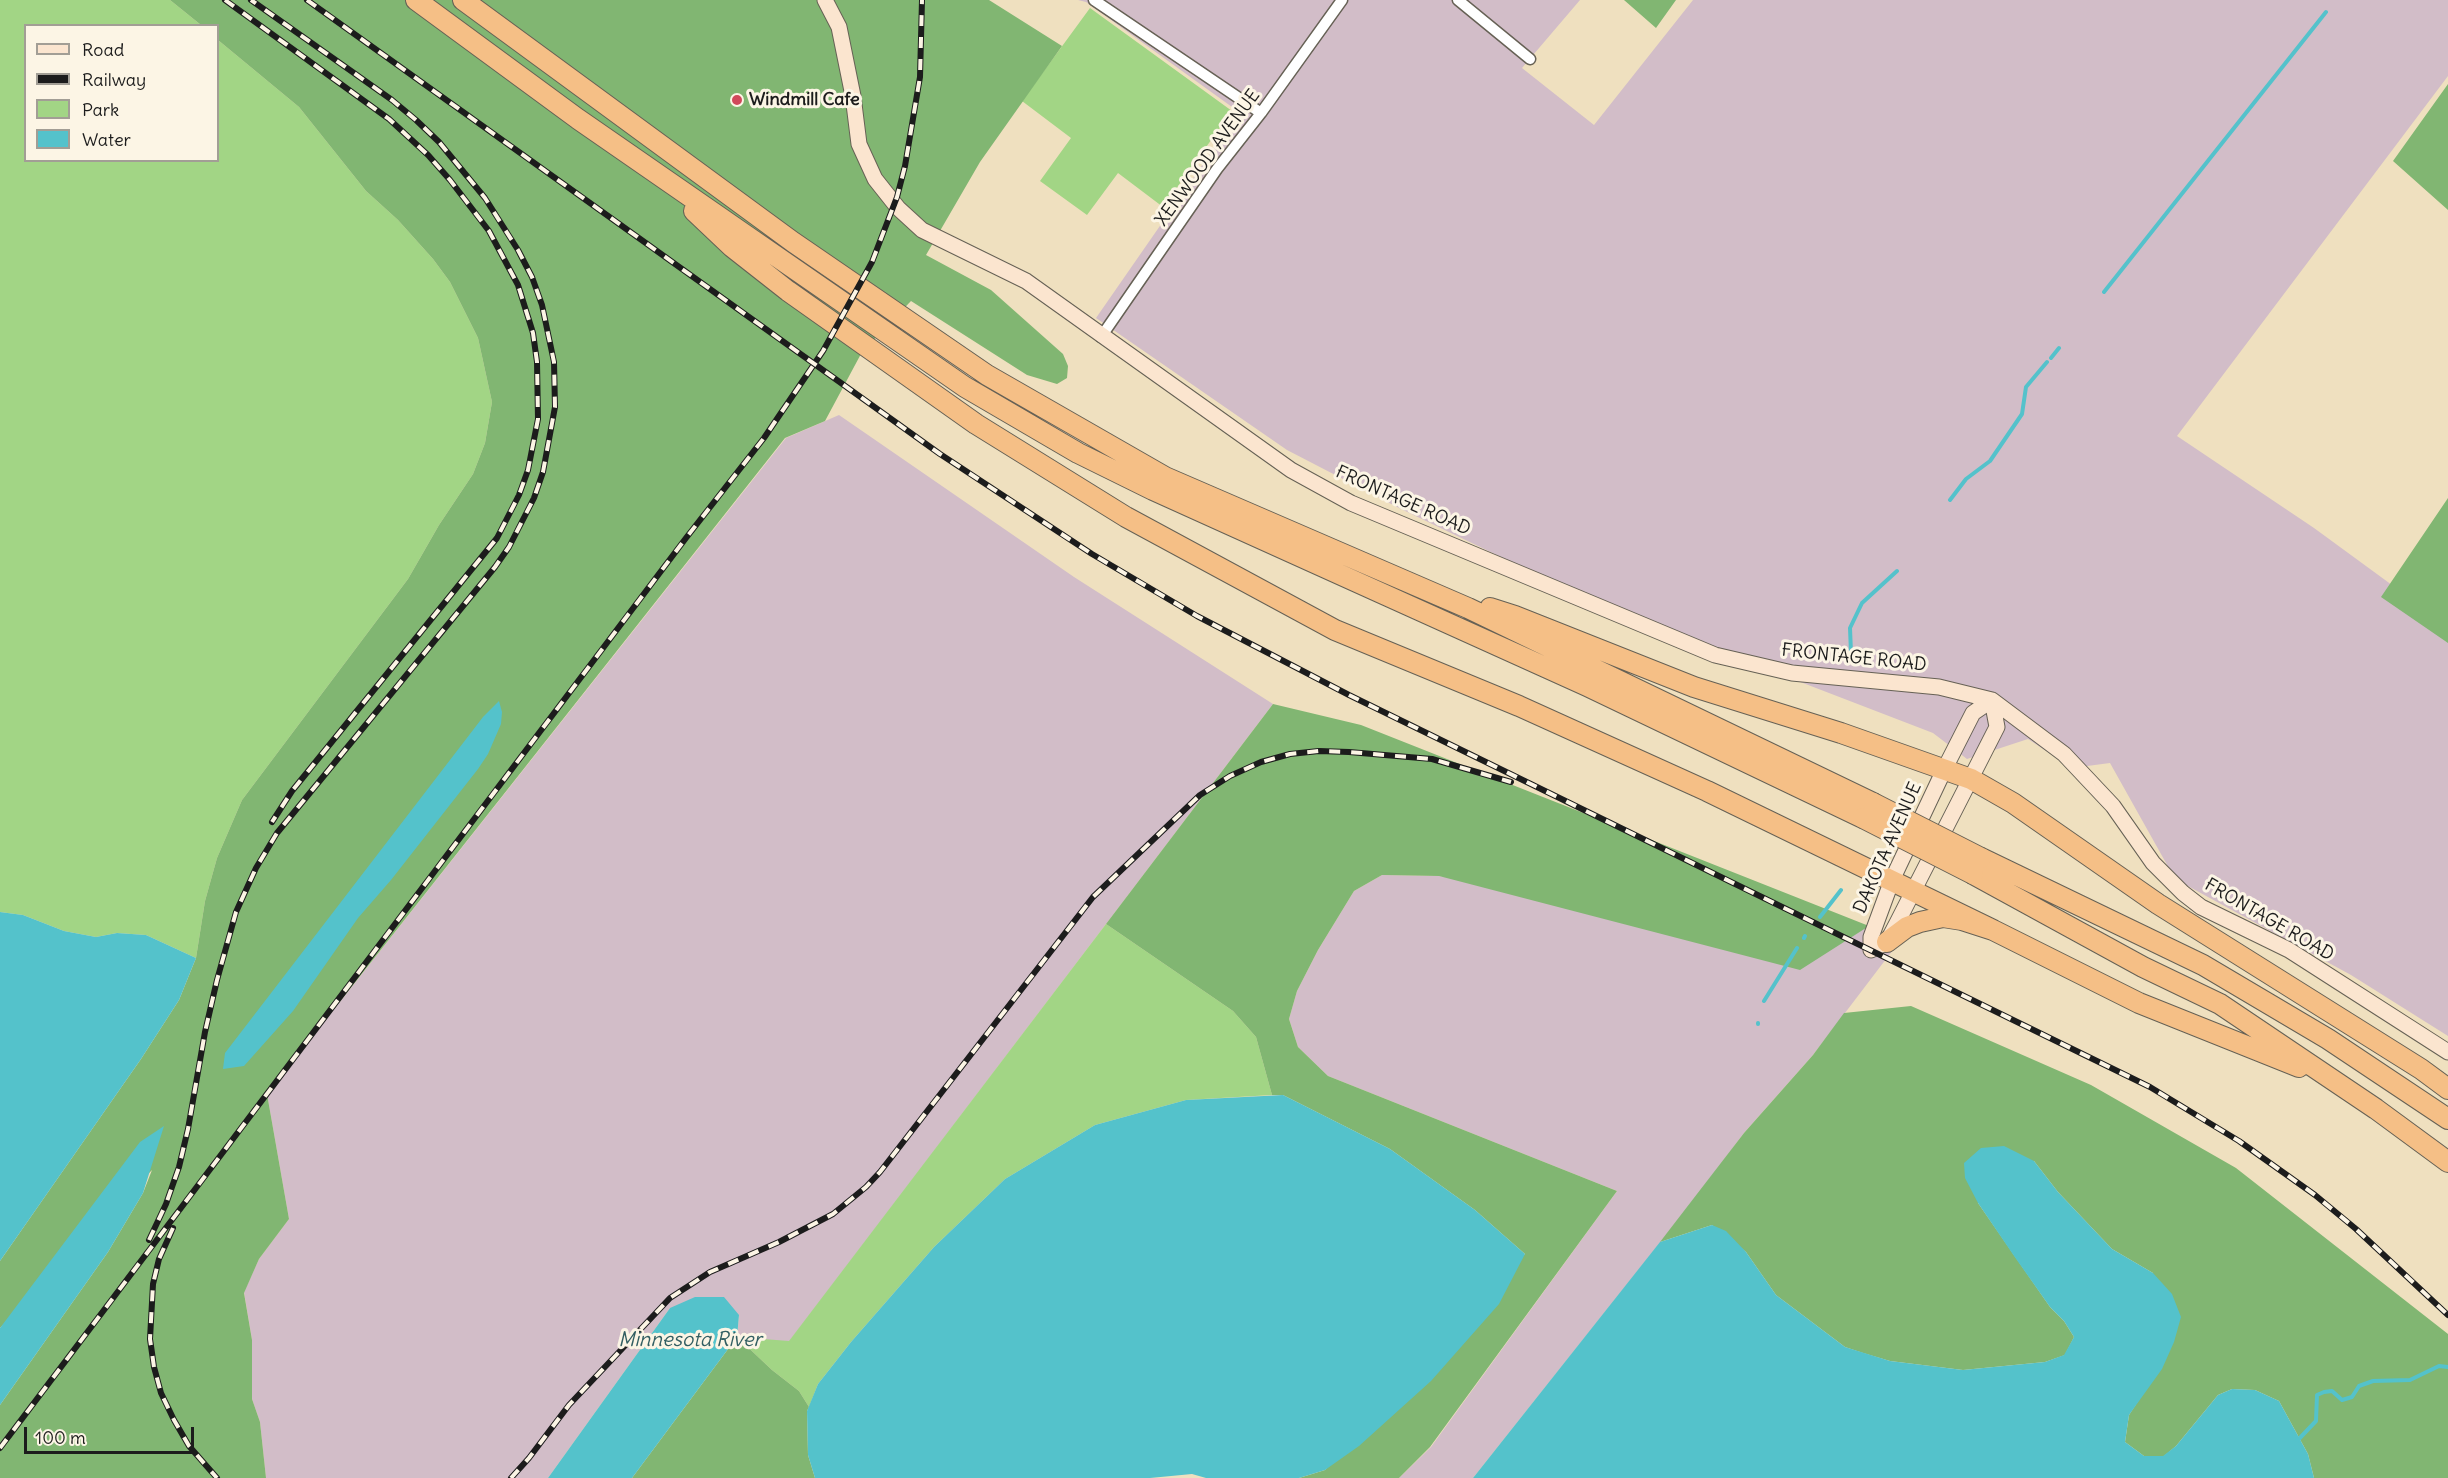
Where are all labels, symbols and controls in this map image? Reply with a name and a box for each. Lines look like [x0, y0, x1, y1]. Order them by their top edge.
legend [24, 24, 219, 162]
text: Road [82, 38, 124, 61]
text: Railway [82, 68, 146, 91]
street label: XENWOOD AVENUE [1151, 85, 1265, 231]
place label: Windmill Cafe [749, 89, 860, 111]
marker: Windmill Cafe [730, 93, 744, 107]
text: Park [82, 98, 119, 121]
text: Water [82, 128, 131, 151]
street label: FRONTAGE ROAD [1332, 462, 1474, 540]
street label: FRONTAGE ROAD [1780, 640, 1928, 676]
street label: DAKOTA AVENUE [1849, 779, 1927, 917]
street label: FRONTAGE ROAD [2201, 874, 2337, 966]
water label: Minnesota River [618, 1328, 762, 1352]
scale bar [27, 1415, 196, 1453]
text: 100 m [35, 1426, 86, 1449]

